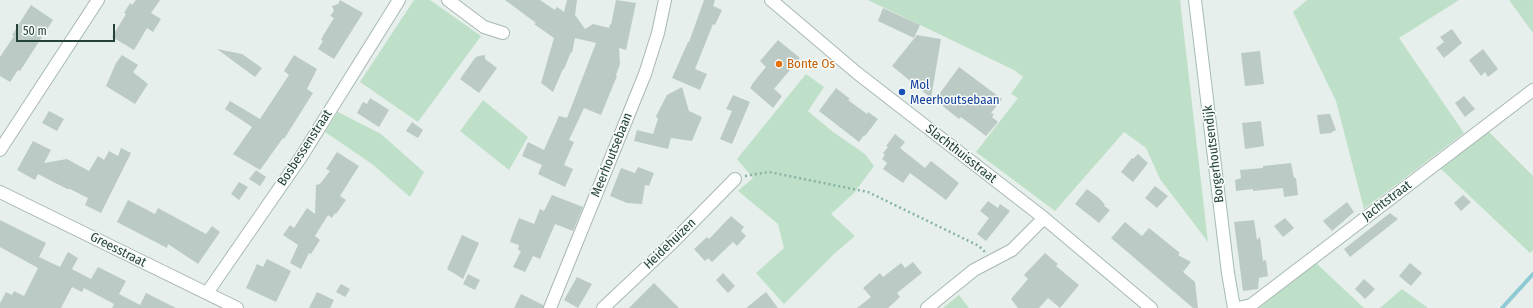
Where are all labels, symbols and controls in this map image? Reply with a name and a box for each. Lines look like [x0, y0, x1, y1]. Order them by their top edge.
scale bar [18, 16, 117, 42]
text: 50 m [23, 24, 47, 38]
place label: Bonte Os [787, 56, 835, 72]
marker: Bonte Os [774, 59, 784, 69]
place label: Mol Meerhoutsebaan [910, 77, 1000, 108]
marker: Mol Meerhoutsebaan [897, 87, 907, 97]
street label: Borgerhoutsendijk [1200, 104, 1228, 204]
street label: Bosbessenstraat [275, 107, 335, 189]
street label: Meerhoutsebaan [588, 111, 636, 199]
street label: Slachthuisstraat [922, 121, 1000, 187]
street label: Jachtstraat [1359, 177, 1415, 225]
street label: Heidehuizen [641, 215, 699, 273]
street label: Greesstraat [87, 229, 149, 271]

